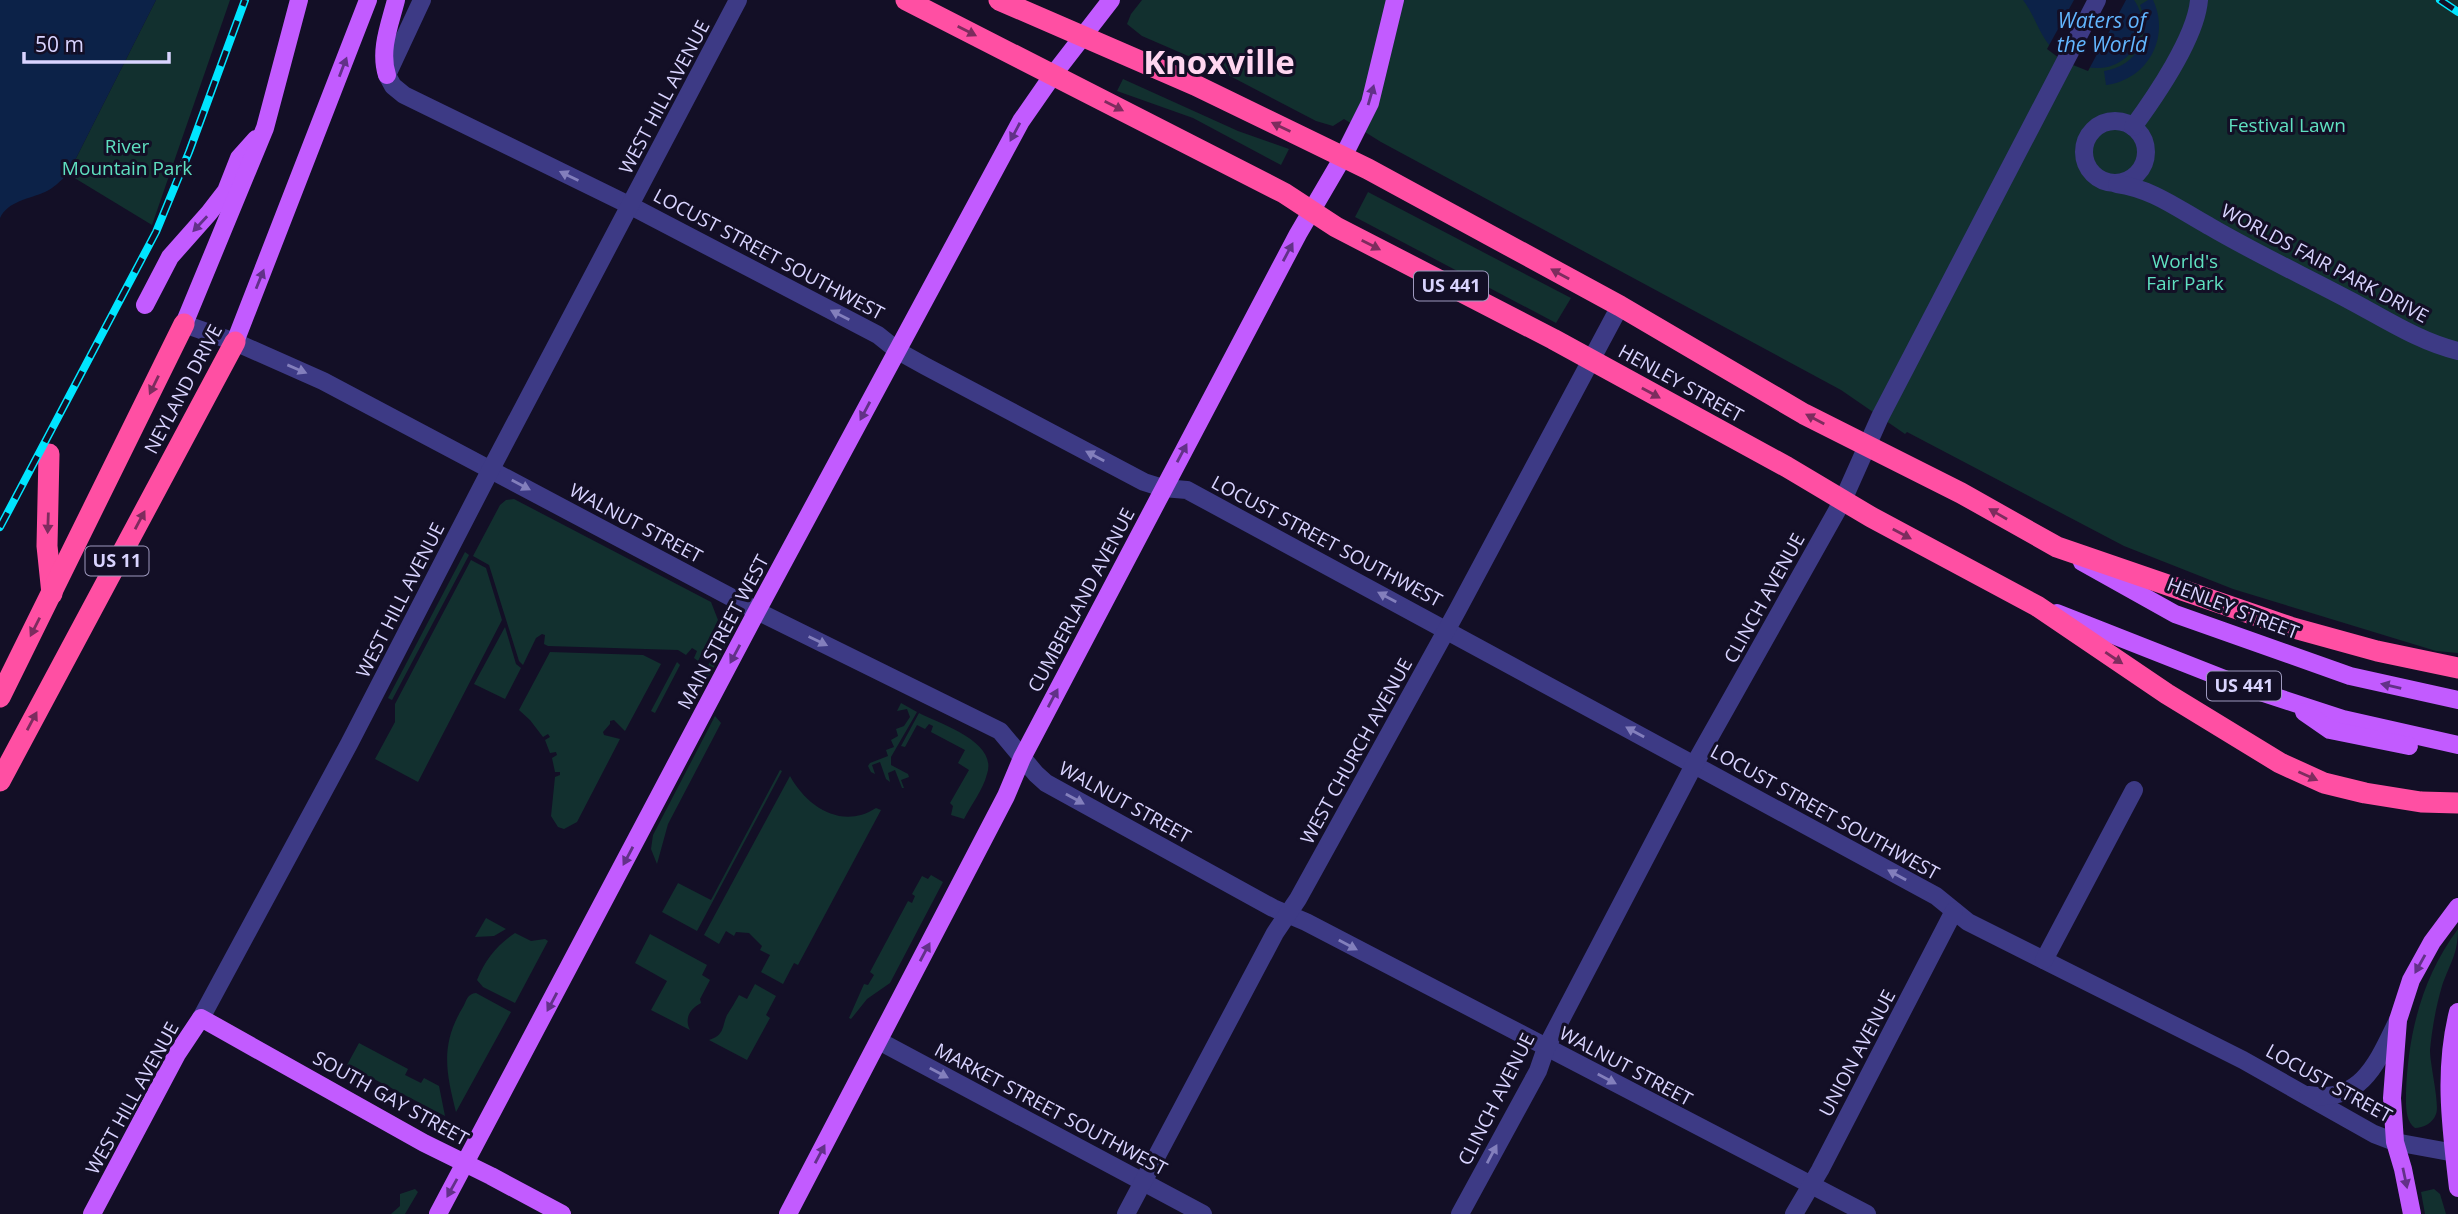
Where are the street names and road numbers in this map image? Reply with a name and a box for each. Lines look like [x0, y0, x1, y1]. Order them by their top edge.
street label: WEST HILL AVENUE [612, 16, 716, 178]
street label: LOCUST STREET SOUTHWEST [649, 182, 889, 326]
street label: WORLDS FAIR PARK DRIVE [2217, 197, 2433, 329]
road number: US 441 [1414, 272, 1488, 300]
street label: NEYLAND DRIVE [138, 320, 228, 458]
street label: HENLEY STREET [1614, 338, 1749, 428]
street label: LOCUST STREET SOUTHWEST [1207, 469, 1447, 613]
street label: WALNUT STREET [565, 477, 708, 569]
street label: CUMBERLAND AVENUE [1021, 503, 1141, 697]
street label: WEST HILL AVENUE [350, 518, 450, 682]
street label: CLINCH AVENUE [1717, 528, 1811, 668]
road number: US 11 [86, 546, 148, 576]
street label: MAIN STREET WEST [671, 550, 775, 714]
street label: HENLEY STREET [2163, 571, 2303, 645]
street label: WEST CHURCH AVENUE [1294, 653, 1418, 849]
road number: US 441 [2207, 672, 2281, 700]
street label: LOCUST STREET SOUTHWEST [1706, 738, 1945, 886]
street label: WALNUT STREET [1054, 755, 1196, 849]
street label: UNION AVENUE [1813, 985, 1901, 1121]
street label: WEST HILL AVENUE [79, 1017, 185, 1179]
street label: WALNUT STREET [1555, 1020, 1698, 1112]
street label: CLINCH AVENUE [1451, 1028, 1541, 1170]
street label: MARKET STREET SOUTHWEST [930, 1036, 1172, 1182]
street label: LOCUST STREET [2261, 1038, 2397, 1129]
street label: SOUTH GAY STREET [309, 1044, 474, 1152]

